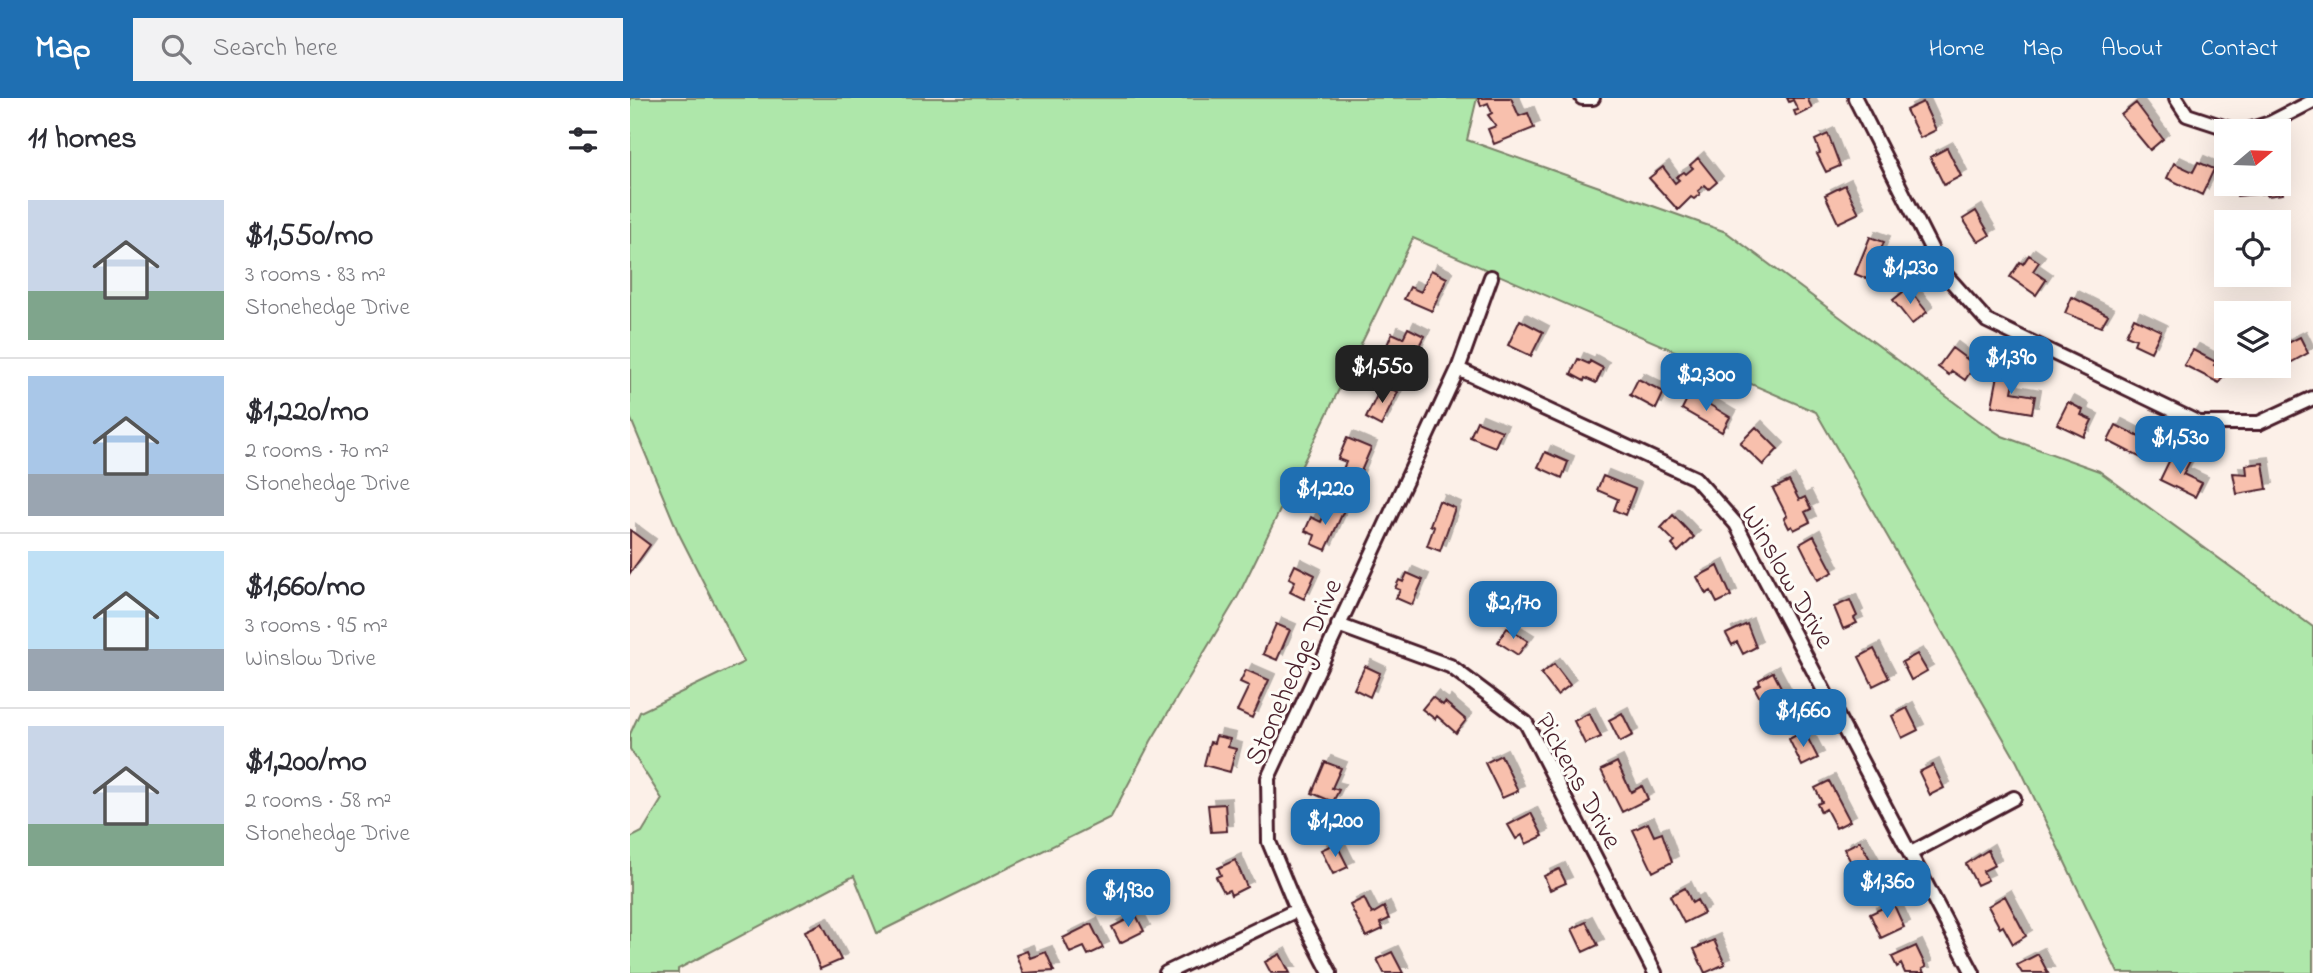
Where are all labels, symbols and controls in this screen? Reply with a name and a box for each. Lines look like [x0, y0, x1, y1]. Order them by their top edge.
search box [133, 18, 623, 81]
text: Map [35, 25, 91, 73]
icon: search [157, 30, 195, 68]
text: Search here [213, 30, 337, 68]
text: Home [1929, 32, 1985, 67]
text: Map [2023, 32, 2063, 67]
text: About [2101, 32, 2163, 67]
text: Contact [2201, 32, 2278, 67]
text: 11 homes [28, 118, 136, 162]
north arrow [2214, 119, 2291, 196]
map controls [2214, 119, 2291, 378]
icon: filters [564, 121, 602, 159]
button: locate [2214, 210, 2291, 287]
text: $1,550/mo [245, 215, 373, 259]
icon: home [84, 228, 168, 312]
pin: $1,230 [1853, 246, 1967, 306]
text: $1,230 [1882, 252, 1938, 285]
text: 3 rooms · 83 m² [245, 259, 386, 292]
text: Stonehedge Drive [245, 292, 410, 325]
button: layers [2214, 301, 2291, 378]
pin: $1,390 [1954, 336, 2068, 396]
text: $1,390 [1985, 342, 2037, 375]
pin: $1,550 [1325, 345, 1439, 405]
text: $1,550 [1351, 351, 1413, 384]
pin: $2,300 [1649, 354, 1763, 413]
text: $2,300 [1677, 359, 1735, 392]
text: $1,220/mo [245, 391, 369, 435]
icon: home [84, 404, 168, 488]
pin: $1,530 [2123, 416, 2237, 476]
text: $1,530 [2151, 422, 2209, 455]
text: 2 rooms · 70 m² [245, 435, 389, 468]
text: Stonehedge Drive [245, 468, 410, 501]
pin: $1,220 [1268, 468, 1382, 527]
text: $1,220 [1296, 473, 1354, 506]
street label: Winslow Drive [1728, 499, 1844, 657]
text: $1,660/mo [245, 566, 365, 610]
street label: Stonehedge Drive [1236, 572, 1355, 772]
icon: home [84, 579, 168, 663]
pin: $2,170 [1456, 582, 1570, 641]
text: $2,170 [1485, 587, 1541, 620]
text: 3 rooms · 95 m² [245, 610, 388, 643]
text: Winslow Drive [245, 643, 376, 676]
pin: $1,660 [1746, 690, 1860, 749]
text: $1,660 [1775, 695, 1831, 728]
street label: Pickens Drive [1523, 706, 1632, 858]
text: $1,200/mo [245, 741, 367, 785]
icon: home [84, 754, 168, 838]
text: 2 rooms · 58 m² [245, 785, 391, 818]
pin: $1,200 [1278, 800, 1392, 859]
text: $1,200 [1307, 805, 1363, 838]
text: Stonehedge Drive [245, 818, 410, 851]
pin: $1,360 [1830, 860, 1944, 920]
text: $1,360 [1860, 866, 1914, 899]
pin: $1,930 [1071, 870, 1185, 929]
text: $1,930 [1102, 875, 1154, 908]

